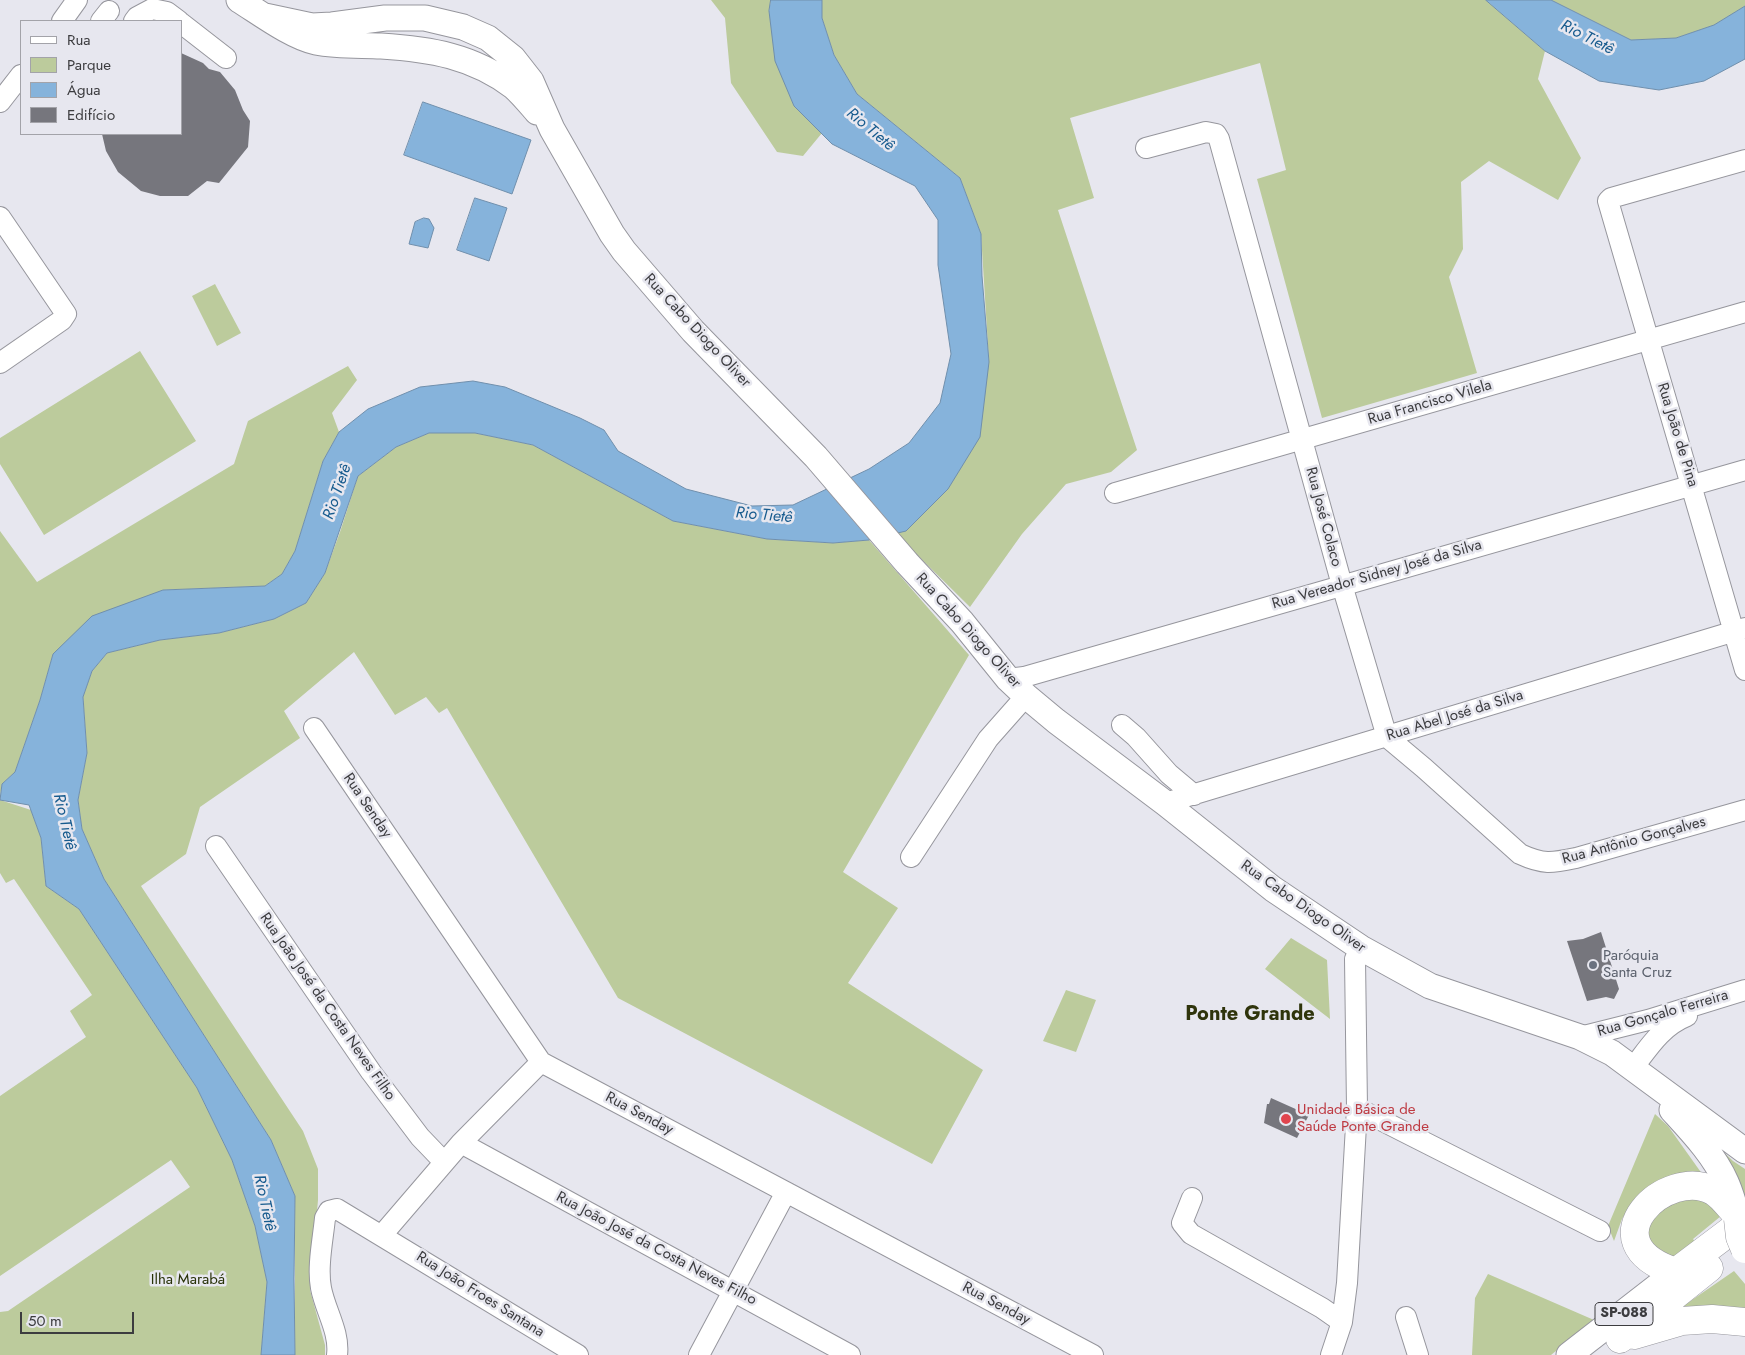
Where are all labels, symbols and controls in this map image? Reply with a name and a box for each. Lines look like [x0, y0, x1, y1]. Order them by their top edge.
water label: Rio Tietê [1557, 17, 1617, 59]
legend [20, 20, 182, 135]
text: Rua [67, 29, 91, 51]
text: Parque [67, 54, 111, 76]
text: Água [67, 79, 101, 101]
text: Edifício [67, 104, 115, 126]
water label: Rio Tietê [842, 104, 898, 156]
street label: Rua Cabo Diogo Oliver [640, 270, 754, 392]
street label: Rua Francisco Vilela [1366, 377, 1494, 429]
street label: Rua João de Pina [1653, 381, 1701, 489]
water label: Rio Tietê [320, 462, 356, 522]
street label: Rua José Colaco [1301, 465, 1345, 569]
water label: Rio Tietê [735, 504, 793, 528]
street label: Rua Vereador Sidney José da Silva [1270, 536, 1484, 614]
street label: Rua Cabo Diogo Oliver [912, 570, 1024, 692]
street label: Rua Abel José da Silva [1385, 687, 1525, 745]
street label: Rua Senday [339, 770, 395, 842]
water label: Rio Tietê [48, 792, 80, 852]
street label: Rua Antônio Gonçalves [1560, 813, 1708, 869]
street label: Rua Cabo Diogo Oliver [1237, 857, 1369, 957]
street label: Rua João José da Costa Neves Filho [255, 910, 399, 1104]
place label: Paróquia Santa Cruz [1603, 947, 1672, 982]
marker: Paróquia Santa Cruz [1587, 959, 1599, 971]
street label: Rua Gonçalo Ferreira [1596, 987, 1730, 1041]
district label: Ponte Grande [1185, 1003, 1315, 1027]
street label: Rua Senday [602, 1089, 676, 1139]
place label: Unidade Básica de Saúde Ponte Grande [1297, 1101, 1429, 1136]
marker: Unidade Básica de Saúde Ponte Grande [1279, 1112, 1293, 1126]
water label: Rio Tietê [249, 1173, 279, 1233]
street label: Rua João José da Costa Neves Filho [553, 1188, 759, 1310]
street label: Rua João Froes Santana [413, 1248, 547, 1342]
park label: Ilha Marabá [151, 1271, 225, 1289]
street label: Rua Senday [959, 1279, 1033, 1329]
scale bar [22, 1302, 136, 1334]
road number: SP-088 [1595, 1302, 1653, 1326]
text: 50 m [28, 1310, 62, 1332]

